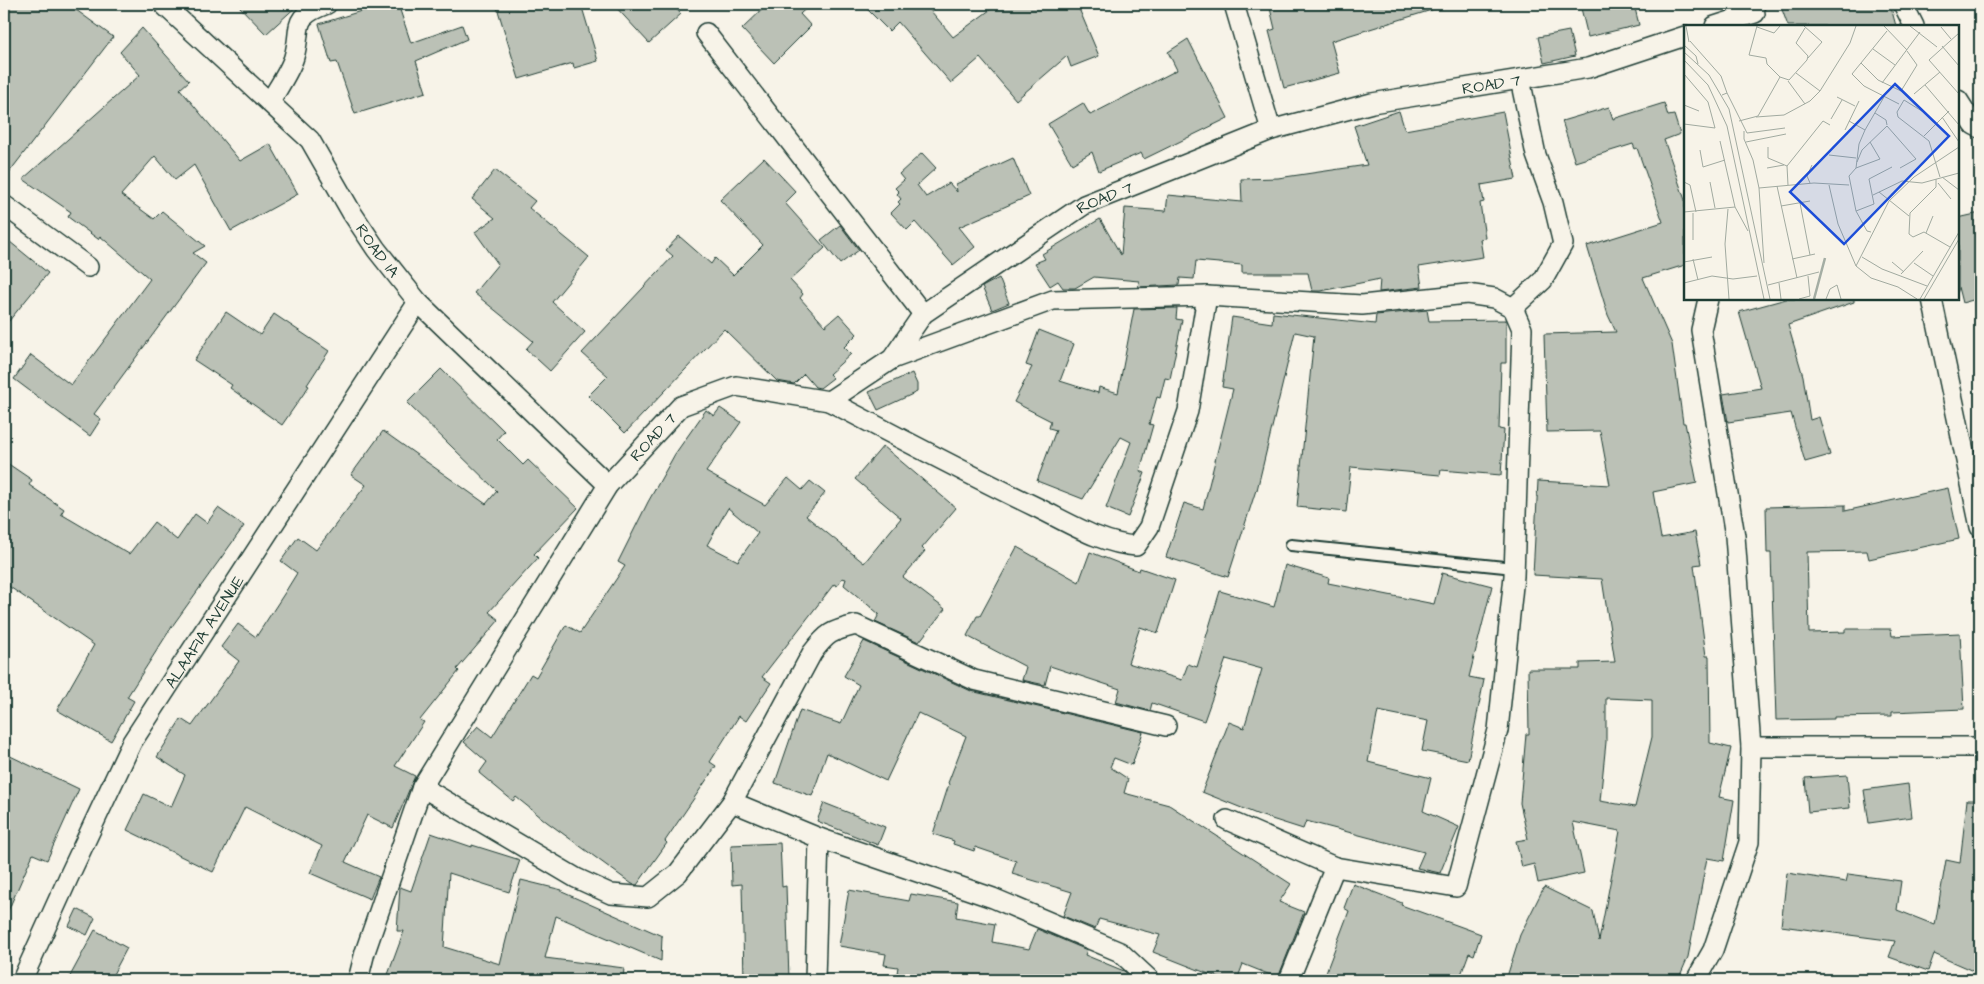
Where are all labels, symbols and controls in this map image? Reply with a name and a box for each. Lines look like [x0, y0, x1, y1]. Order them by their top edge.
inset map [1684, 25, 1959, 300]
street label: ROAD 7 [1461, 69, 1522, 100]
street label: ROAD 7 [1072, 177, 1136, 219]
street label: ROAD 1A [350, 220, 404, 282]
street label: ROAD 7 [625, 408, 682, 466]
street label: ALAAFIA AVENUE [160, 571, 250, 693]

